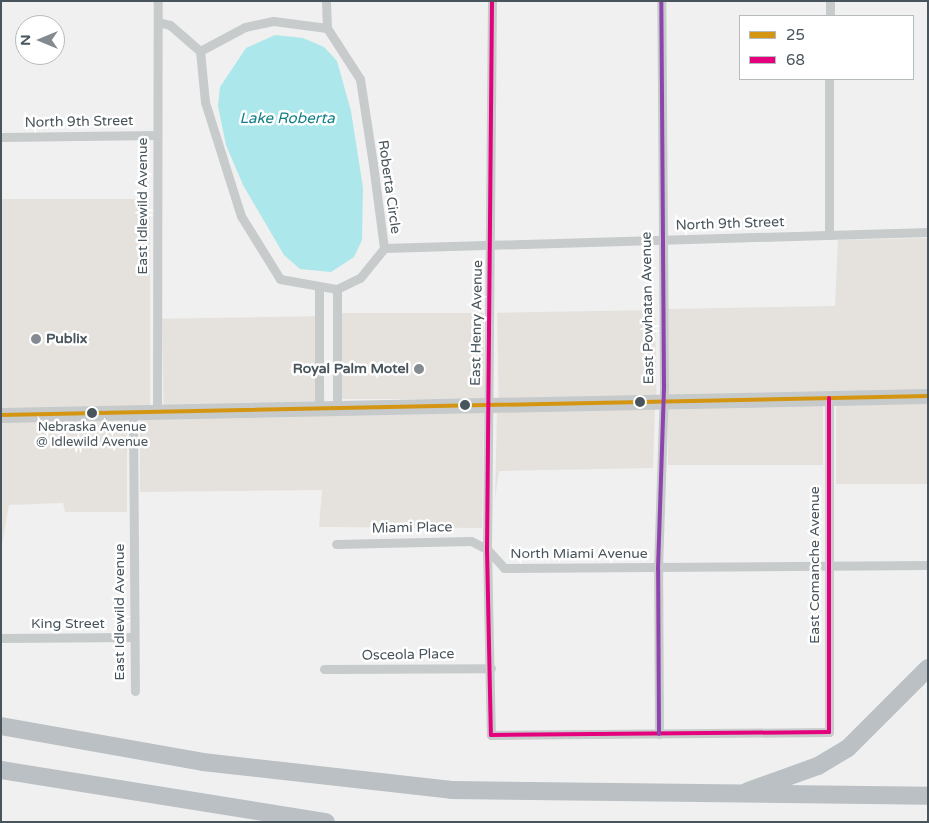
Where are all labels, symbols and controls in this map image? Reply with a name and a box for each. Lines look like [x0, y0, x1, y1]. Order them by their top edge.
north arrow [15, 15, 65, 65]
legend [739, 15, 914, 80]
text: 25 [786, 26, 805, 44]
text: N [17, 34, 34, 46]
text: 68 [786, 51, 805, 69]
water label: Lake Roberta [239, 110, 335, 128]
street label: North 9th Street [24, 113, 134, 131]
street label: East Idlewild Avenue [135, 138, 151, 274]
street label: Roberta Circle [374, 139, 404, 235]
street label: North 9th Street [675, 214, 785, 234]
street label: East Powhatan Avenue [638, 231, 658, 385]
street label: East Henry Avenue [468, 260, 486, 386]
place label: Publix [46, 331, 87, 347]
marker: Publix [30, 333, 42, 345]
place label: Royal Palm Motel [293, 361, 409, 377]
marker: Royal Palm Motel [413, 363, 425, 375]
unlabelled marker [635, 397, 645, 407]
unlabelled marker [460, 400, 470, 410]
marker: Nebraska Avenue @ Idlewild Avenue [87, 408, 97, 418]
place label: Nebraska Avenue @ Idlewild Avenue [36, 420, 148, 451]
street label: East Comanche Avenue [807, 486, 823, 644]
street label: Miami Place [371, 519, 453, 537]
street label: East Idlewild Avenue [112, 544, 128, 680]
street label: North Miami Avenue [510, 546, 648, 562]
street label: King Street [31, 616, 105, 632]
street label: Osceola Place [361, 646, 455, 664]

